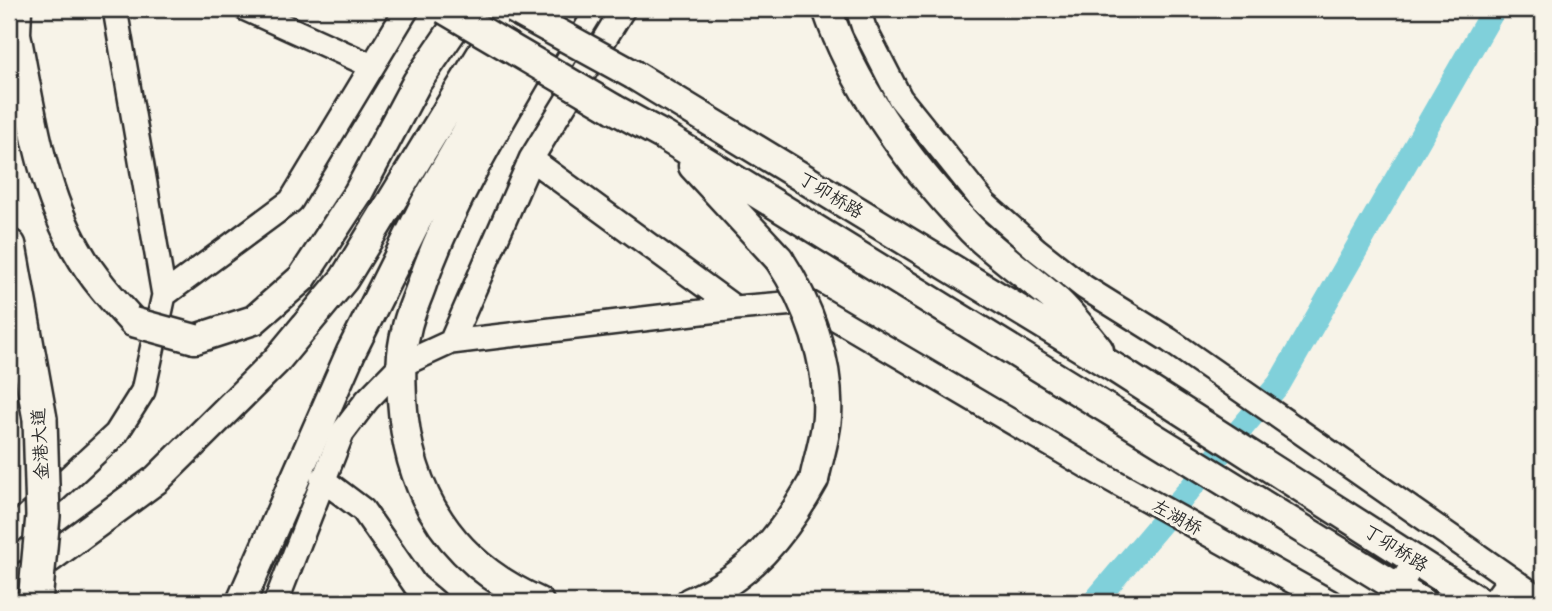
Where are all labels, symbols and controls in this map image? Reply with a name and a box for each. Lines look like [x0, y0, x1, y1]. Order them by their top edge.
street label: 丁卯桥路 [792, 165, 869, 227]
street label: 金港大道 [25, 407, 58, 481]
street label: 左湖桥 [1146, 493, 1207, 544]
street label: 丁卯桥路 [1357, 518, 1433, 581]

